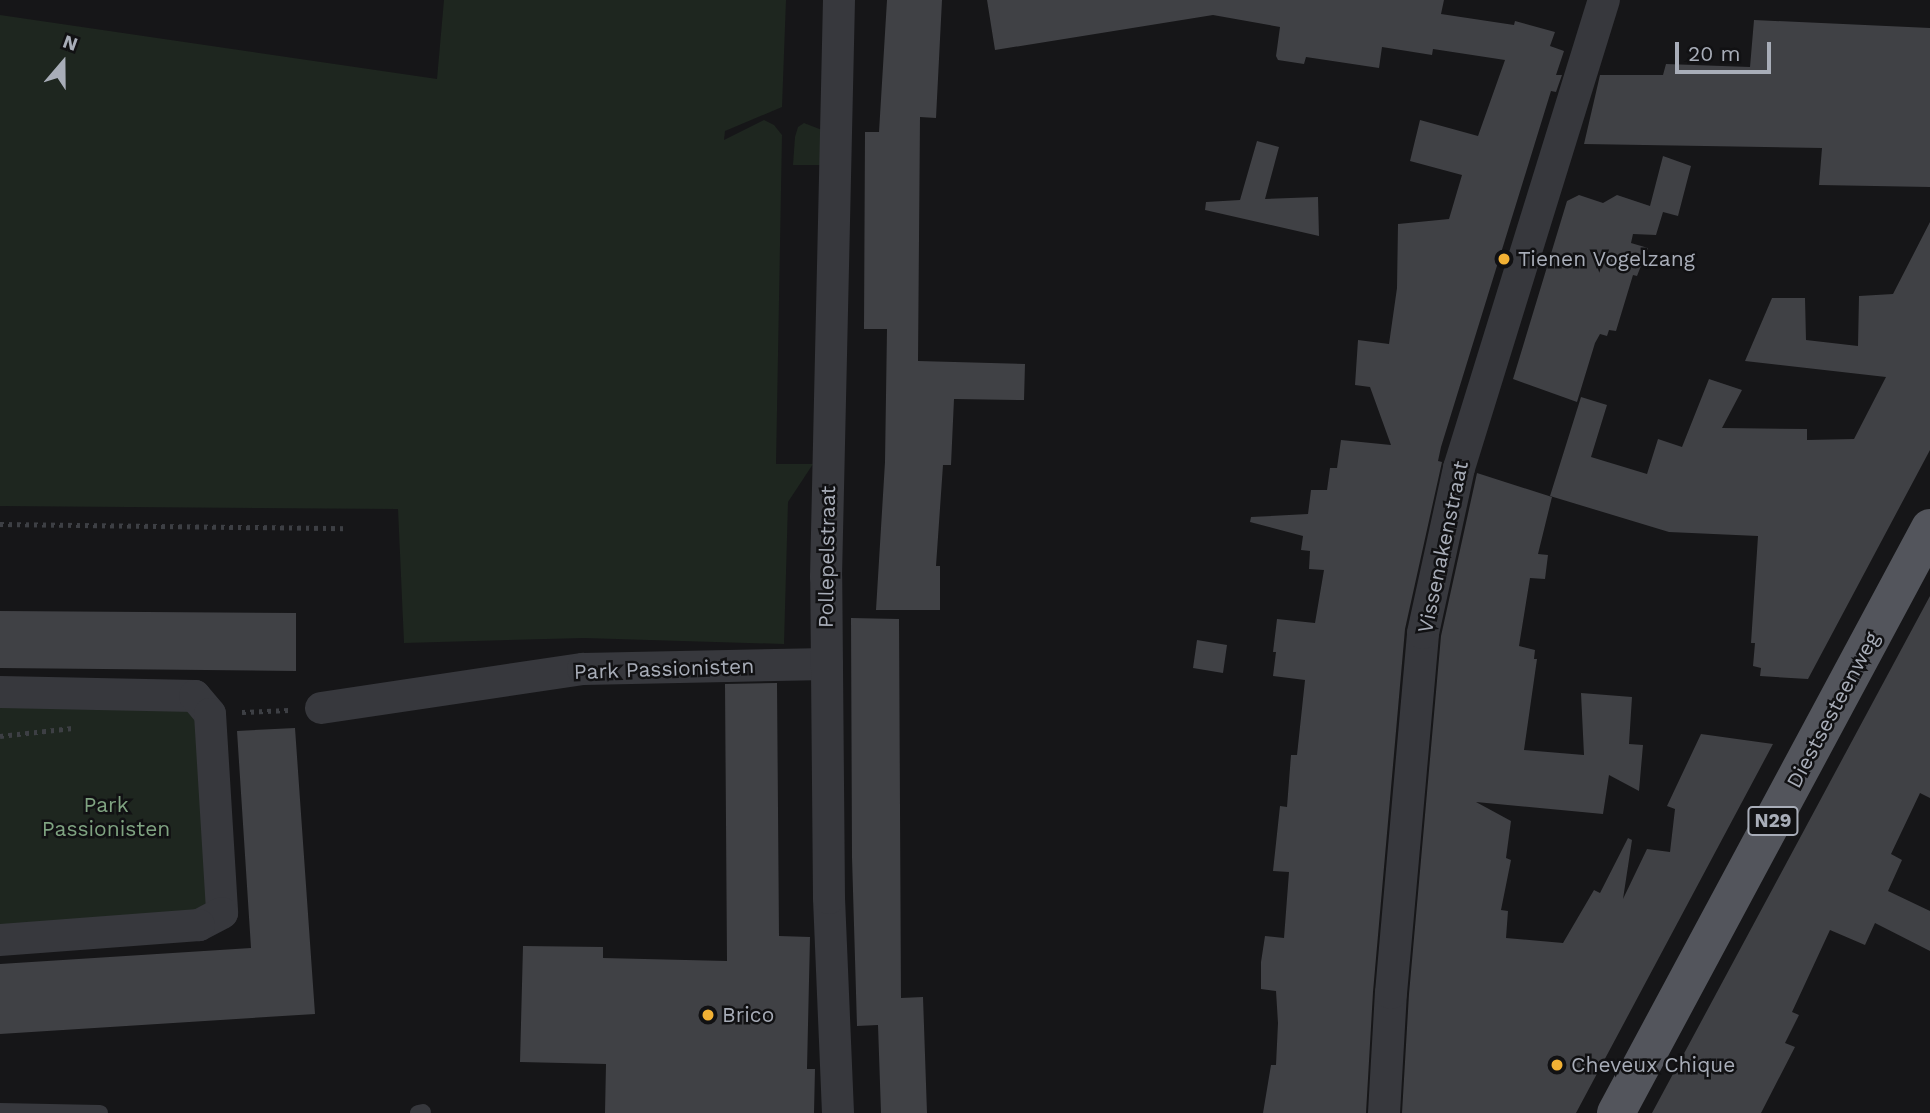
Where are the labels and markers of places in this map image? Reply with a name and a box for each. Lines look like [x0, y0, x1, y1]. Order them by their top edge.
place label: Tienen Vogelzang [1518, 246, 1696, 272]
marker: Tienen Vogelzang [1496, 251, 1512, 267]
place label: Brico [722, 1002, 774, 1028]
marker: Brico [700, 1007, 716, 1023]
place label: Cheveux Chique [1571, 1052, 1736, 1078]
marker: Cheveux Chique [1549, 1057, 1565, 1073]

